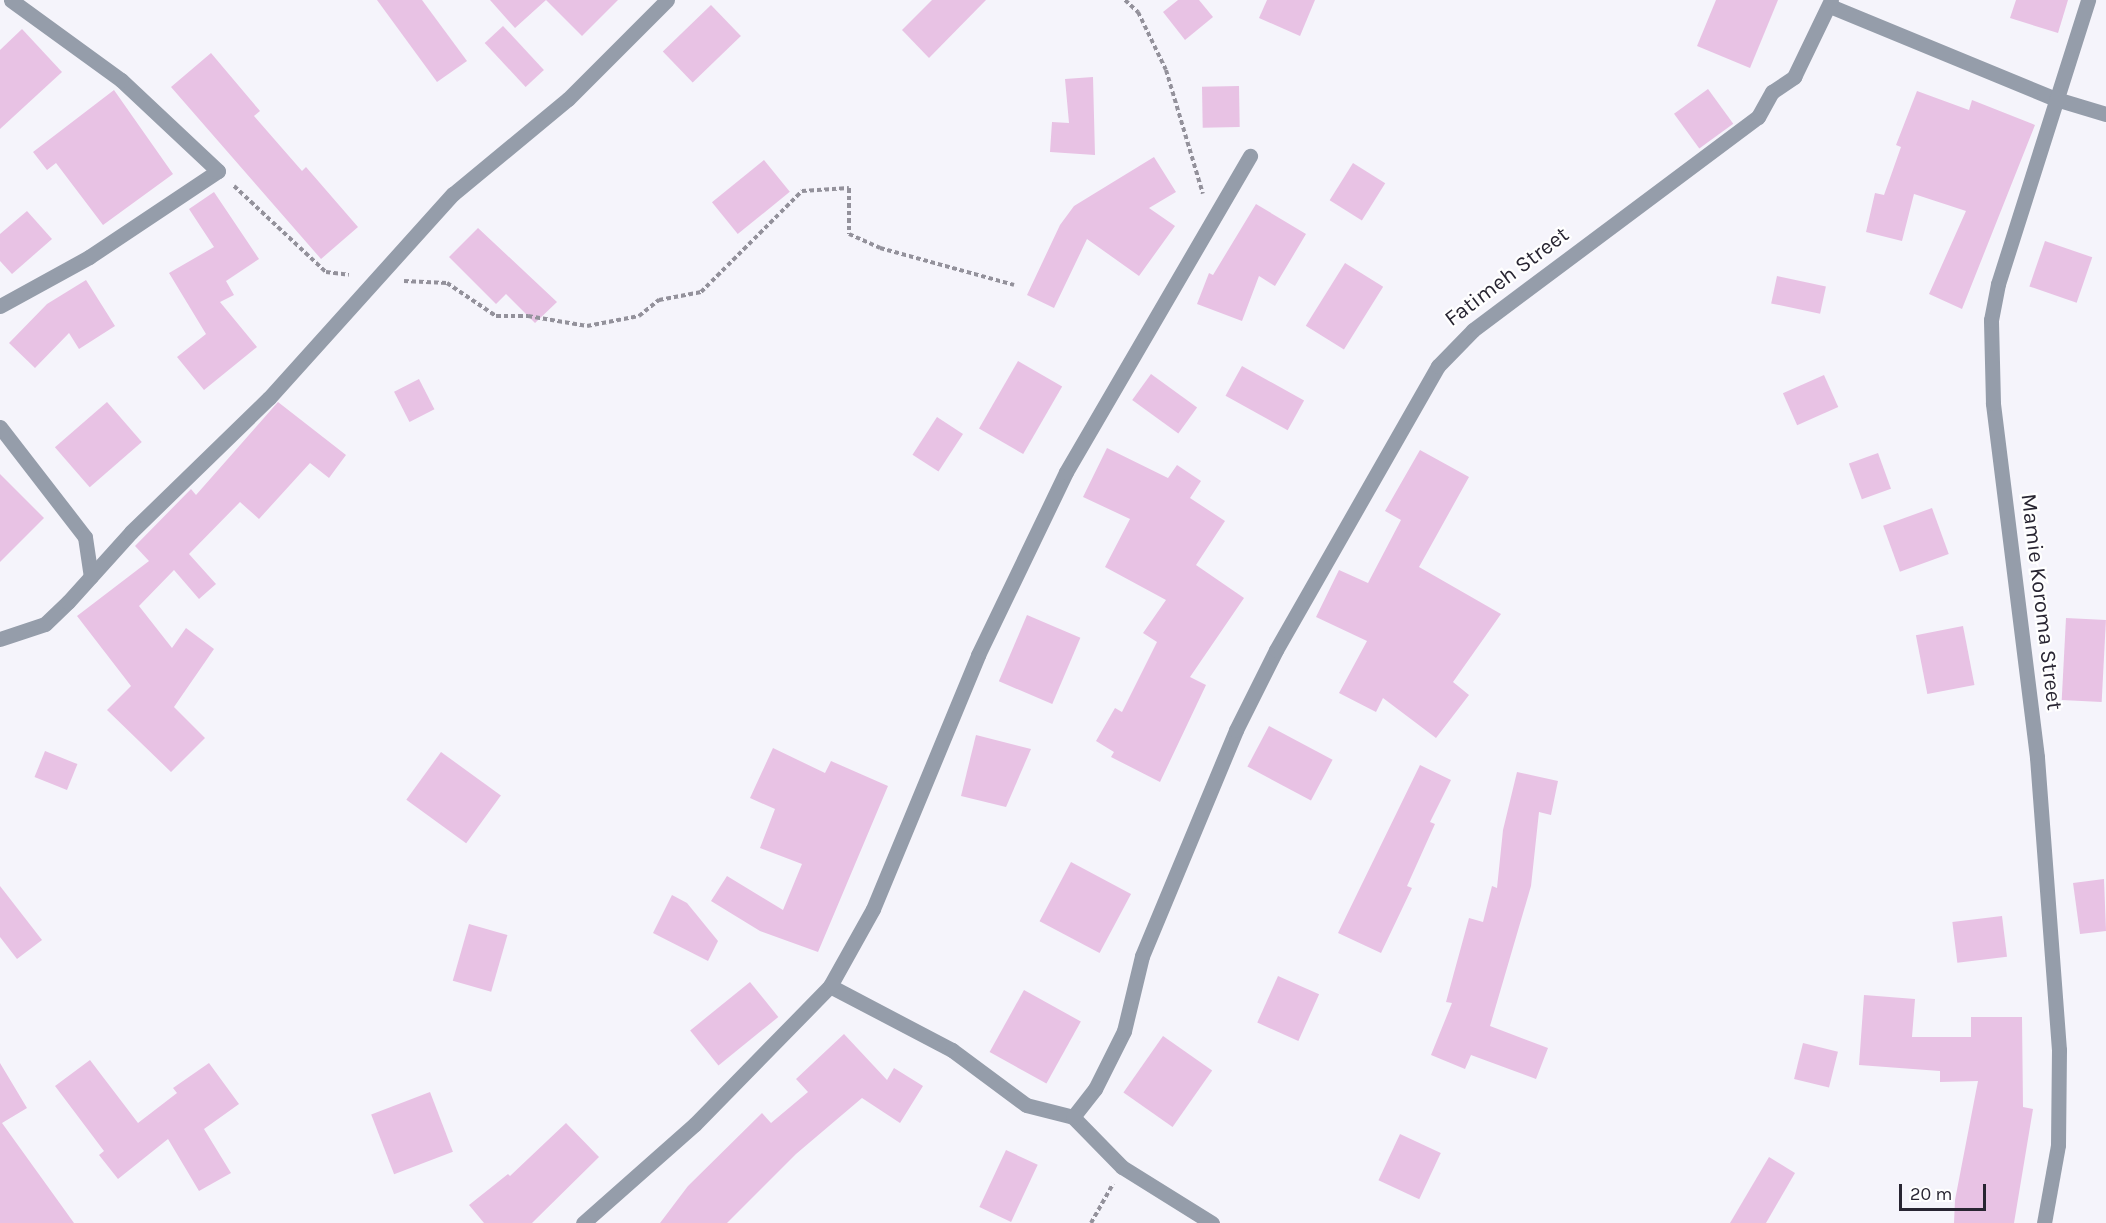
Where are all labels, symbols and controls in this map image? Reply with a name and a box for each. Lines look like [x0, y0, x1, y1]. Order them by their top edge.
street label: Fatimeh Street [1440, 222, 1574, 332]
street label: Mamie Koroma Street [2015, 492, 2067, 712]
scale bar [1902, 1172, 1989, 1210]
text: 20 m [1910, 1183, 1952, 1205]

